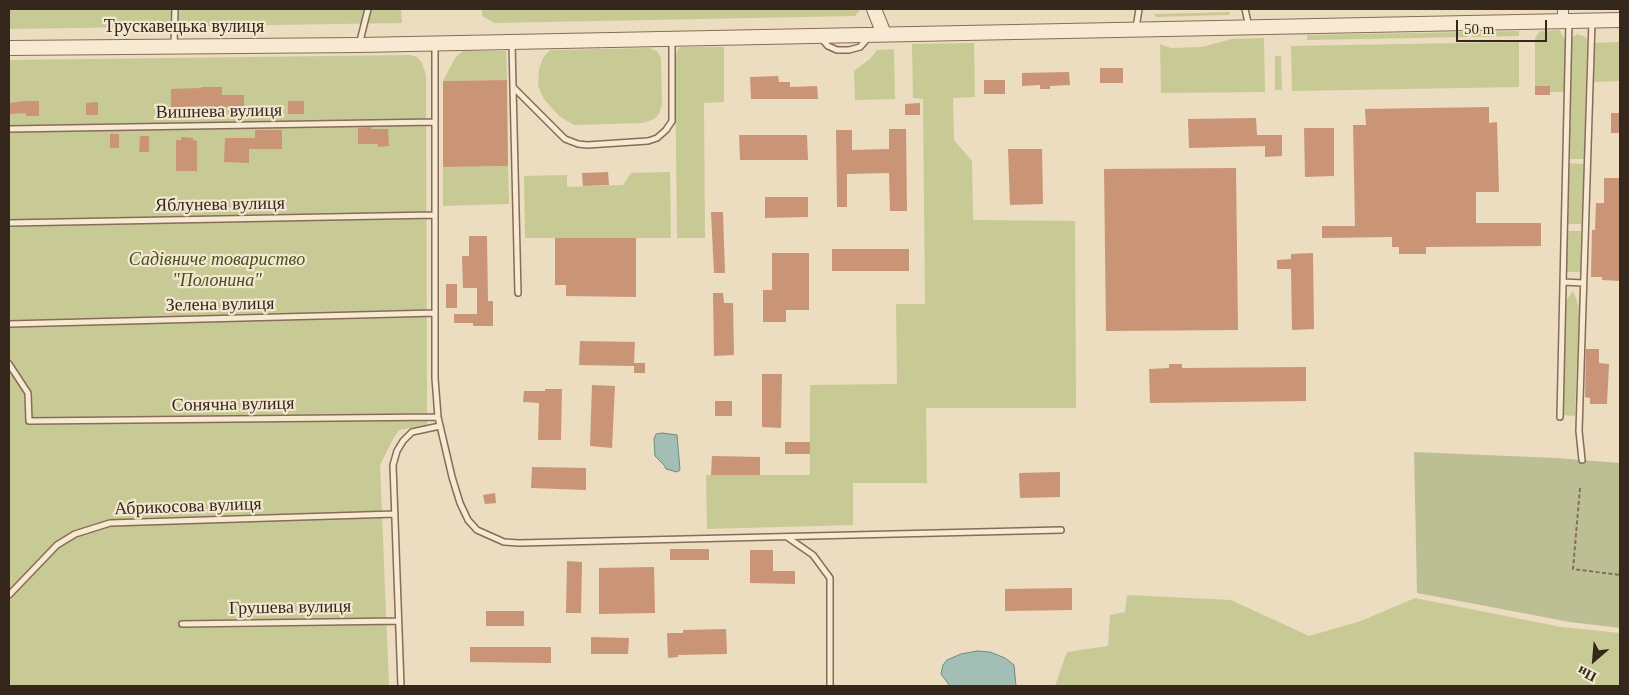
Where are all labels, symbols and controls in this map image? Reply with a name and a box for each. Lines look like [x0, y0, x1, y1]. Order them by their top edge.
scale bar [1459, 10, 1550, 42]
street label: Трускавецька вулиця [104, 16, 264, 38]
text: 50 m [1464, 21, 1494, 37]
street label: Вишнева вулиця [156, 100, 282, 124]
street label: Яблунева вулиця [155, 193, 285, 217]
park label: Садівниче товариство "Полонина" [129, 249, 305, 292]
street label: Зелена вулиця [165, 293, 275, 317]
street label: Сонячна вулиця [171, 393, 295, 417]
street label: Абрикосова вулиця [114, 494, 262, 520]
street label: Грушева вулиця [229, 596, 351, 620]
north arrow [1569, 635, 1619, 685]
text: Пн [1575, 663, 1599, 685]

